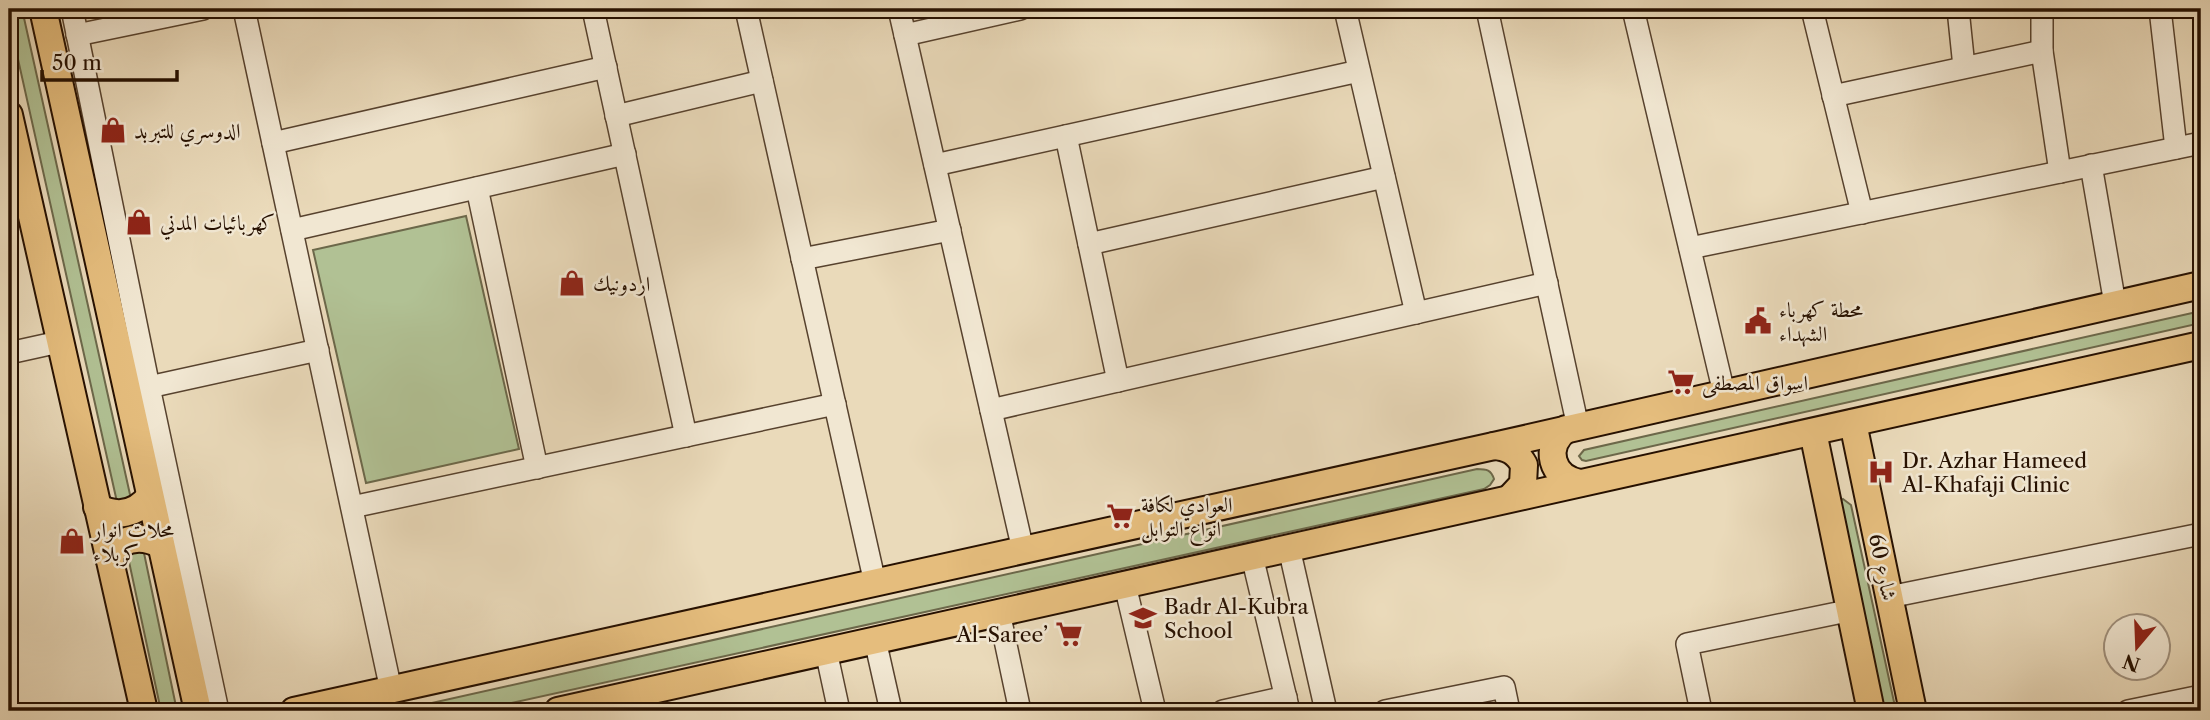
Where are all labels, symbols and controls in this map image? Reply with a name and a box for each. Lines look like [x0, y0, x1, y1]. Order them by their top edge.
scale bar [42, 38, 177, 82]
text: 50 m [52, 50, 102, 75]
shop icon: الدوسري للتبربد [98, 115, 128, 145]
place label: الدوسري للتبربد [134, 118, 241, 147]
shop icon: كهربائيات المدني [124, 207, 154, 237]
place label: كهربائيات المدني [160, 210, 275, 240]
shop icon: اردونيك [557, 268, 587, 298]
place label: اردونيك [593, 271, 650, 296]
place label: محطة كهرباء الشهداء [1779, 297, 1863, 348]
public building icon: محطة كهرباء الشهداء [1743, 306, 1773, 336]
supermarket icon: اسواق المصطفى [1666, 367, 1696, 397]
place label: اسواق المصطفى [1702, 370, 1808, 398]
place label: Dr. Azhar Hameed Al-Khafaji Clinic [1901, 448, 2087, 497]
hospital icon: Dr. Azhar Hameed Al-Khafaji Clinic [1866, 457, 1896, 487]
place label: العوادي لكافة انواع التوابل [1141, 492, 1233, 547]
supermarket icon: العوادي لكافة انواع التوابل [1105, 501, 1135, 531]
place label: محلات انوار كربلاء [91, 517, 174, 567]
shop icon: محلات انوار كربلاء [57, 526, 87, 556]
street label: شارع 60 [1858, 531, 1902, 604]
place label: Badr Al-Kubra School [1164, 594, 1310, 643]
school or university icon: Badr Al-Kubra School [1128, 603, 1158, 633]
north arrow [2102, 612, 2172, 682]
supermarket icon: Al-Saree’ [1054, 619, 1084, 649]
place label: Al-Saree’ [955, 622, 1048, 647]
text: N [2120, 649, 2143, 676]

